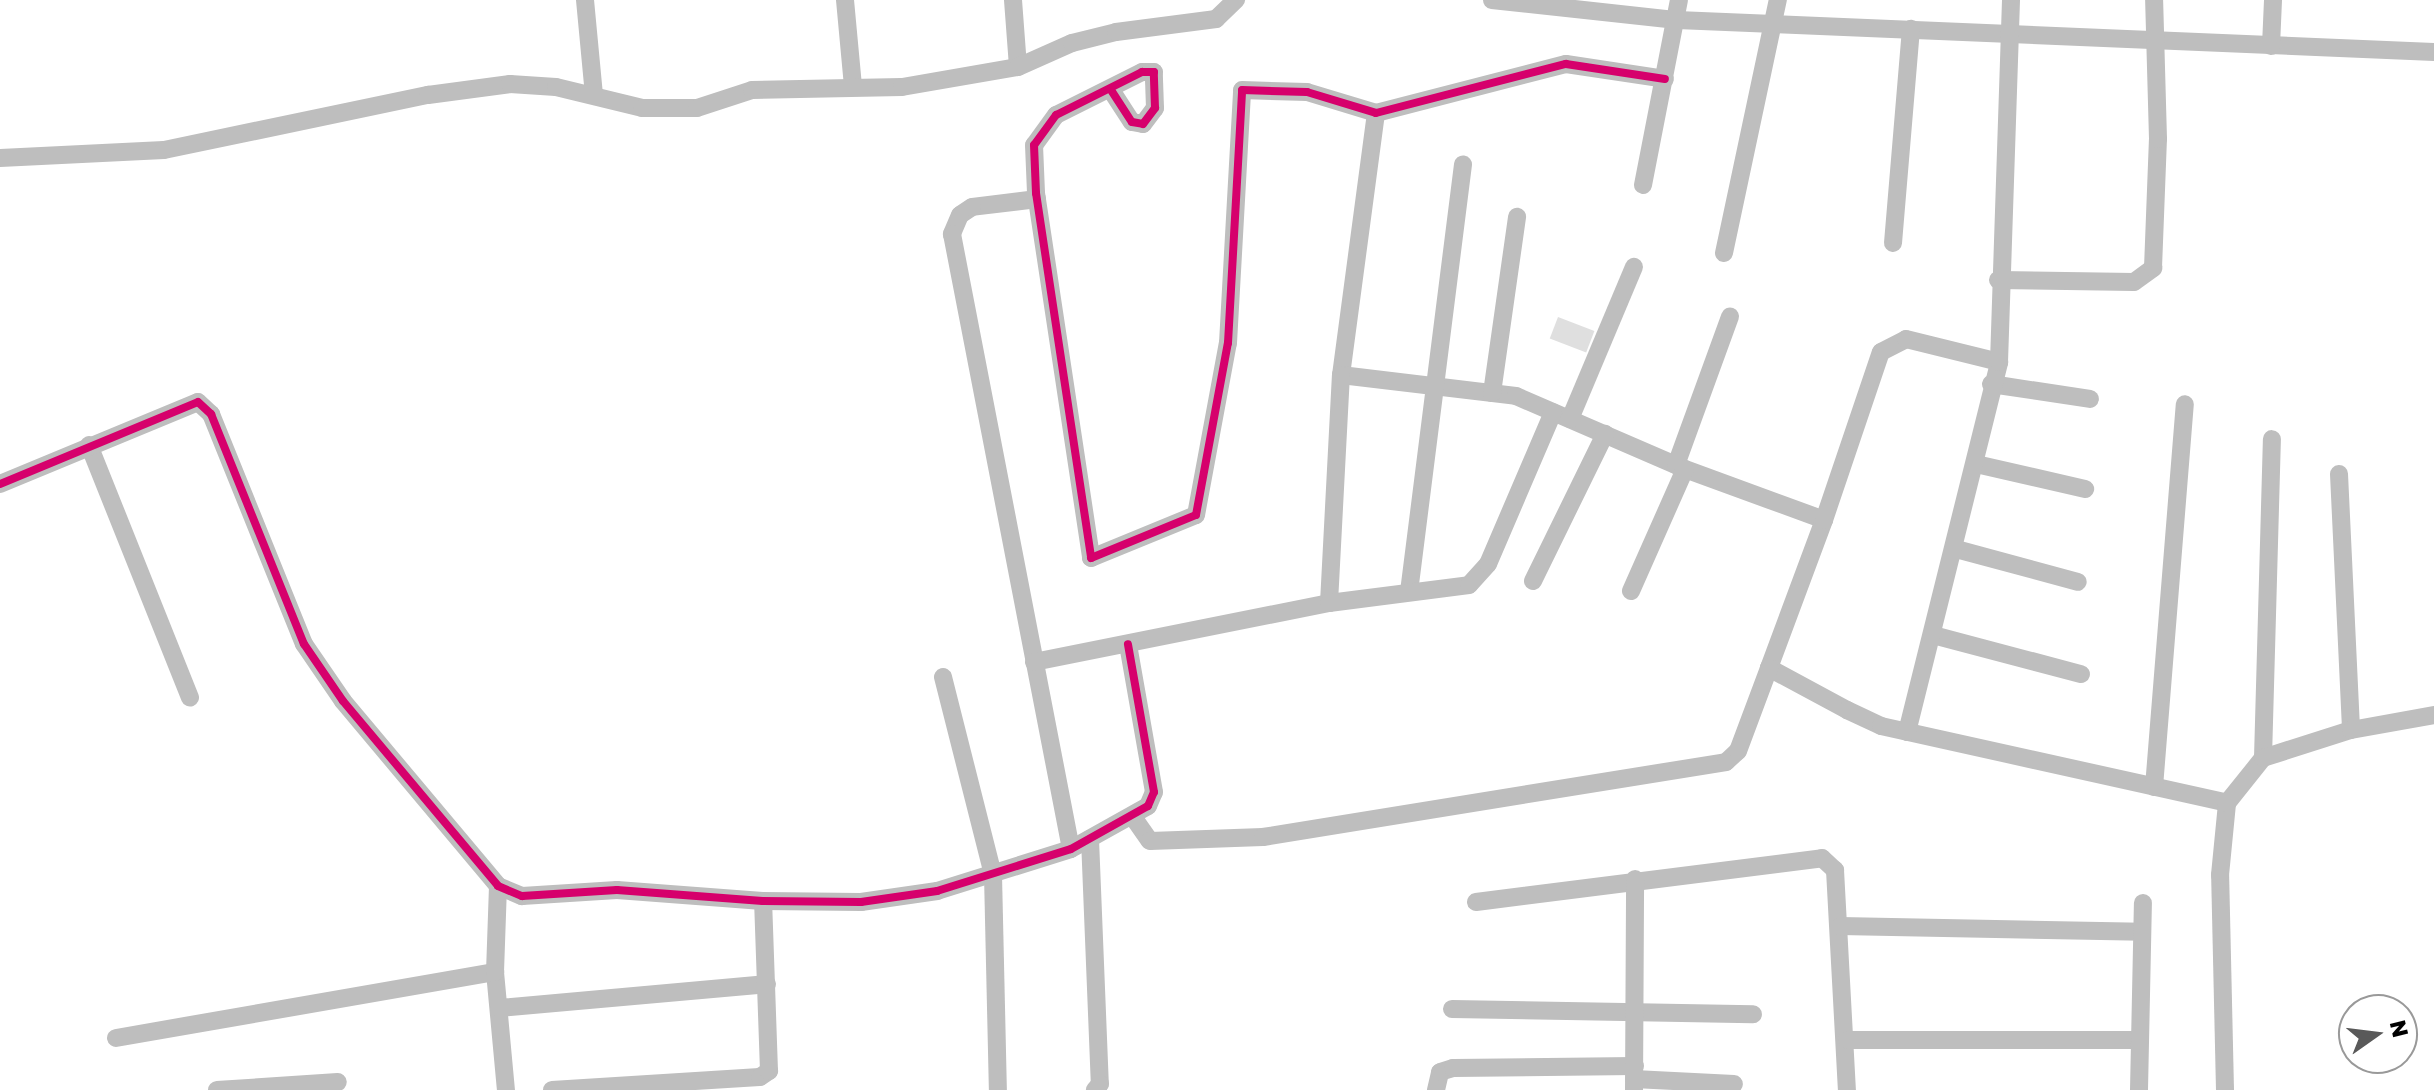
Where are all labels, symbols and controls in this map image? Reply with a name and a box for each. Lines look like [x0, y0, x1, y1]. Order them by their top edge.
north arrow [2338, 994, 2418, 1074]
text: N [2385, 1017, 2415, 1040]

